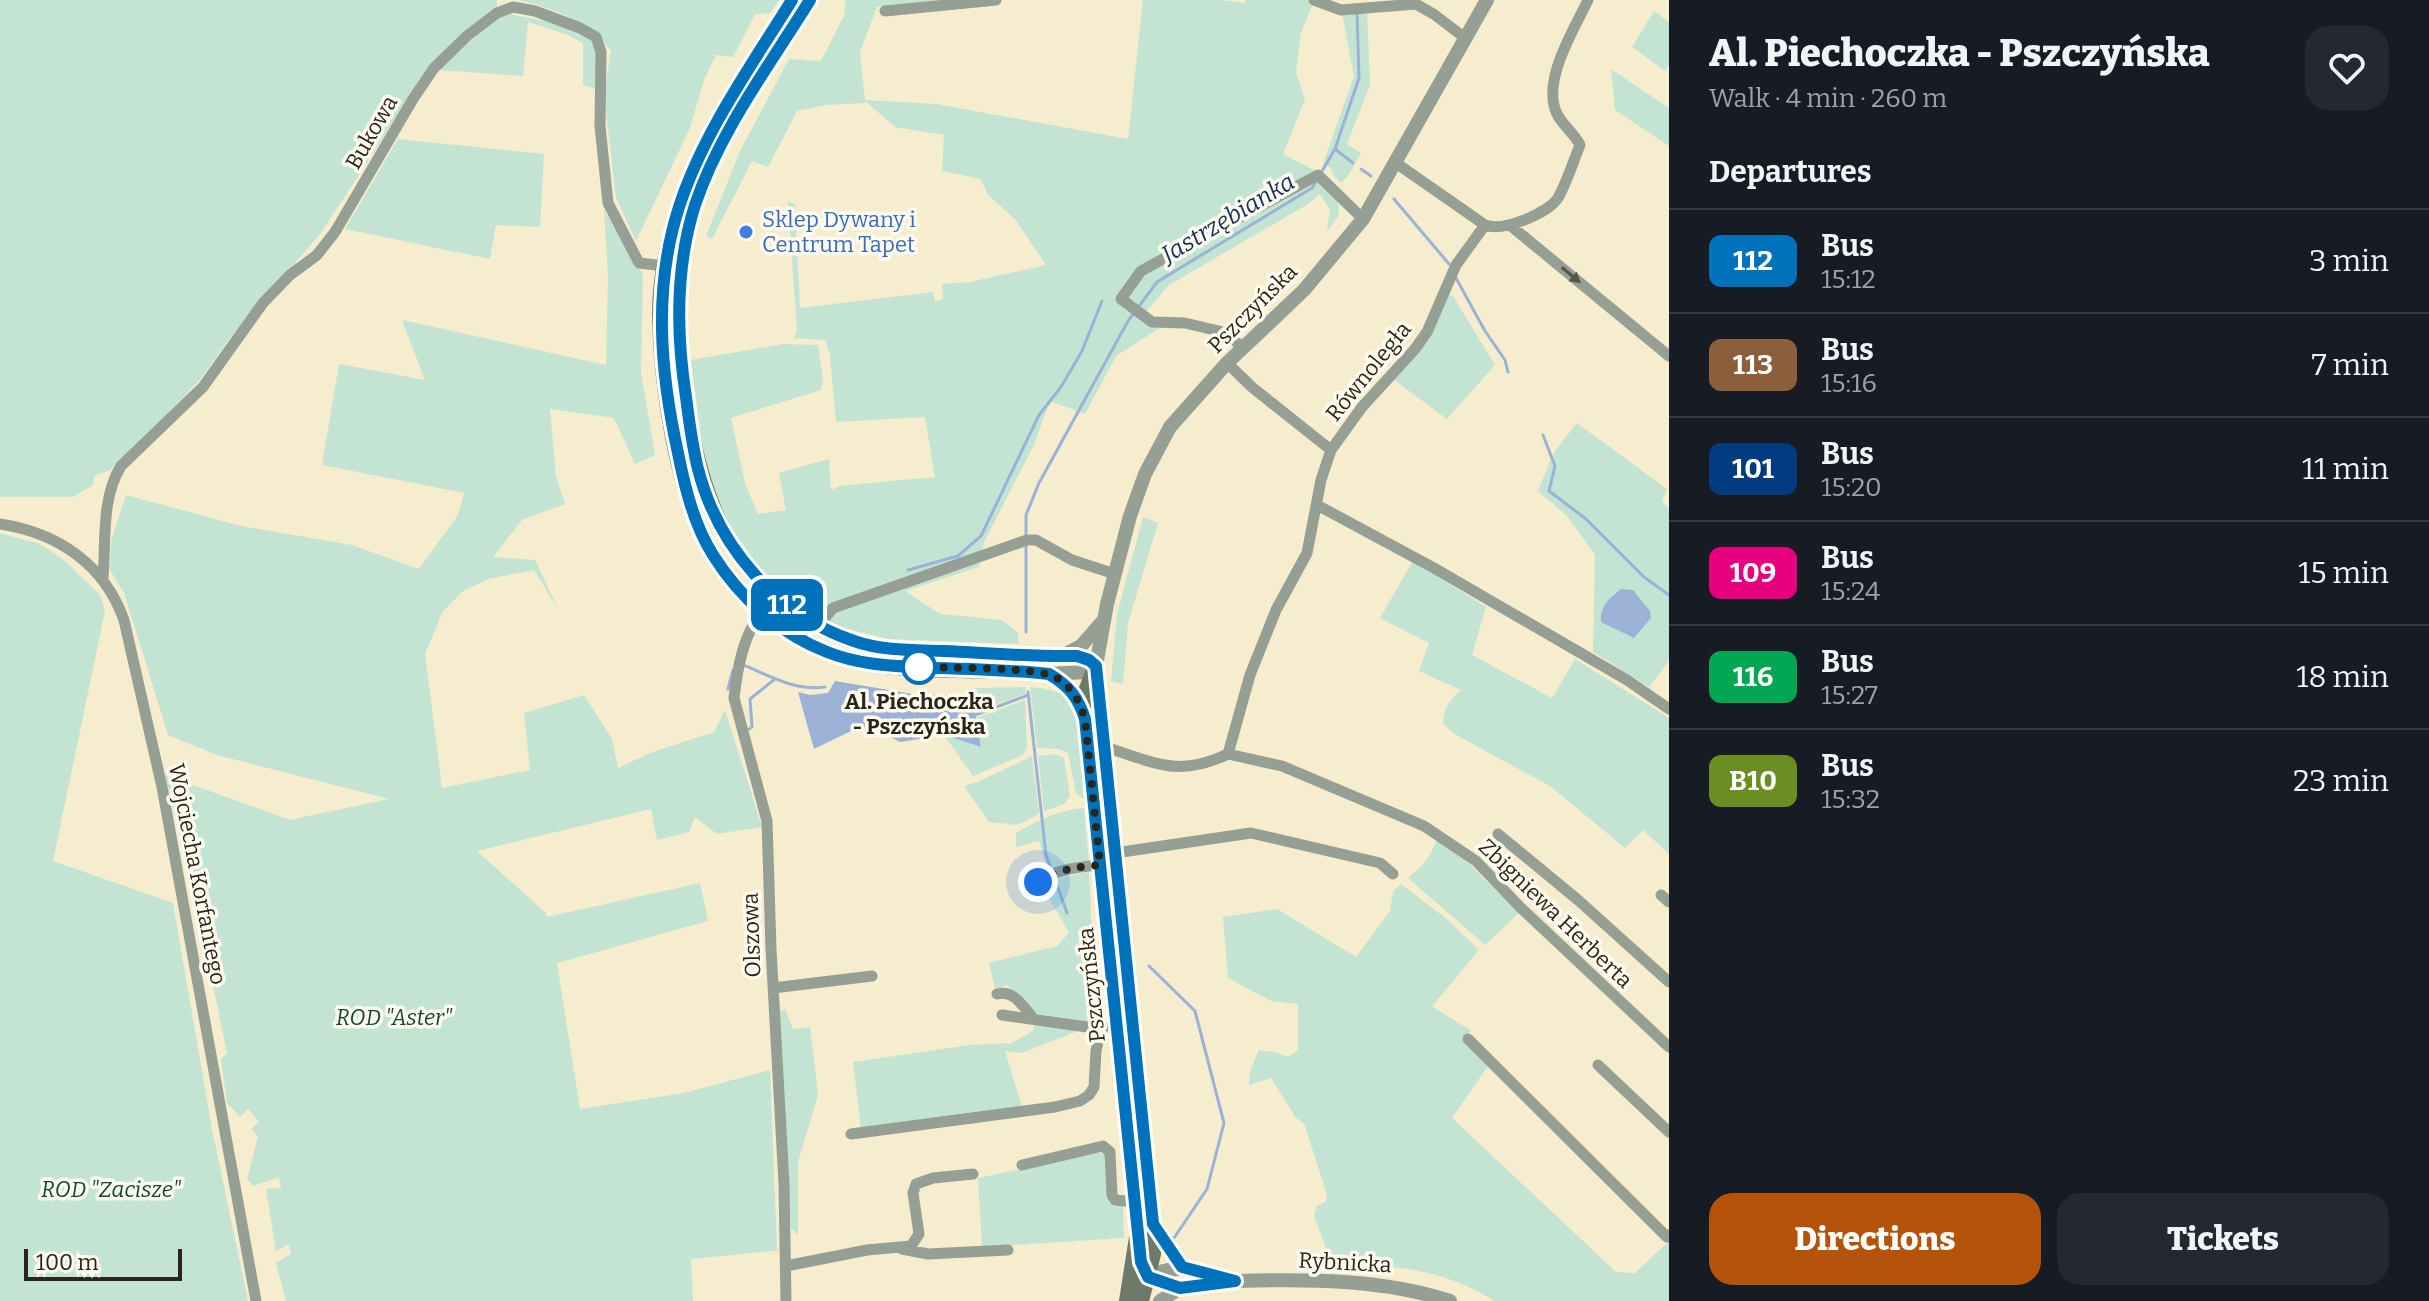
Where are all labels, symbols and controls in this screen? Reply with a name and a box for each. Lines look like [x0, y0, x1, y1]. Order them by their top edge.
button: heart [2305, 26, 2389, 110]
text: Al. Piechoczka - Pszczyńska [1709, 30, 2210, 76]
text: Walk · 4 min · 260 m [1709, 83, 1947, 114]
street label: Bukowa [340, 91, 403, 174]
text: Departures [1709, 154, 1872, 190]
water label: Jastrzębianka [1155, 167, 1300, 270]
place label: Sklep Dywany i Centrum Tapet [762, 206, 916, 258]
marker: Sklep Dywany i Centrum Tapet [737, 223, 755, 241]
text: Bus [1821, 228, 1874, 264]
text: 3 min [2309, 243, 2389, 279]
text: 112 [1733, 244, 1773, 277]
street label: Pszczyńska [1202, 258, 1303, 359]
text: 15:12 [1821, 264, 1876, 295]
one-way arrow [1561, 267, 1582, 284]
street label: Równoległa [1320, 316, 1417, 427]
text: Bus [1821, 332, 1874, 368]
text: 7 min [2311, 347, 2389, 383]
text: 113 [1733, 348, 1773, 381]
text: 15:16 [1821, 368, 1877, 399]
text: Bus [1821, 436, 1874, 472]
text: 11 min [2302, 451, 2389, 487]
text: 101 [1732, 452, 1774, 485]
text: 15:20 [1821, 472, 1882, 503]
text: Bus [1821, 540, 1874, 576]
text: 15 min [2298, 555, 2389, 591]
text: 109 [1730, 556, 1776, 589]
text: 15:24 [1821, 576, 1880, 607]
line badge: 112 [741, 579, 833, 631]
text: 112 [767, 588, 807, 621]
text: Bus [1821, 644, 1874, 680]
marker: Al. Piechoczka - Pszczyńska [902, 650, 936, 684]
text: 18 min [2296, 659, 2389, 695]
text: 116 [1733, 660, 1773, 693]
text: 15:27 [1821, 680, 1878, 711]
place label: Al. Piechoczka - Pszczyńska [845, 688, 994, 740]
text: Bus [1821, 748, 1874, 784]
street label: Wojciecha Korfantego [163, 761, 232, 987]
text: 23 min [2293, 763, 2389, 799]
text: B10 [1729, 764, 1777, 797]
text: 15:32 [1821, 784, 1880, 815]
street label: Zbigniewa Herberta [1473, 833, 1638, 994]
your location [1018, 862, 1058, 902]
street label: Olszowa [737, 892, 766, 978]
street label: Pszczyńska [1072, 926, 1111, 1044]
park label: ROD "Aster" [336, 1004, 453, 1031]
park label: ROD "Zacisze" [41, 1176, 182, 1203]
button: Directions [1709, 1193, 2041, 1285]
button: Tickets [2057, 1193, 2389, 1285]
scale bar [24, 1245, 182, 1281]
street label: Rybnicka [1298, 1247, 1392, 1278]
text: 100 m [36, 1249, 99, 1276]

